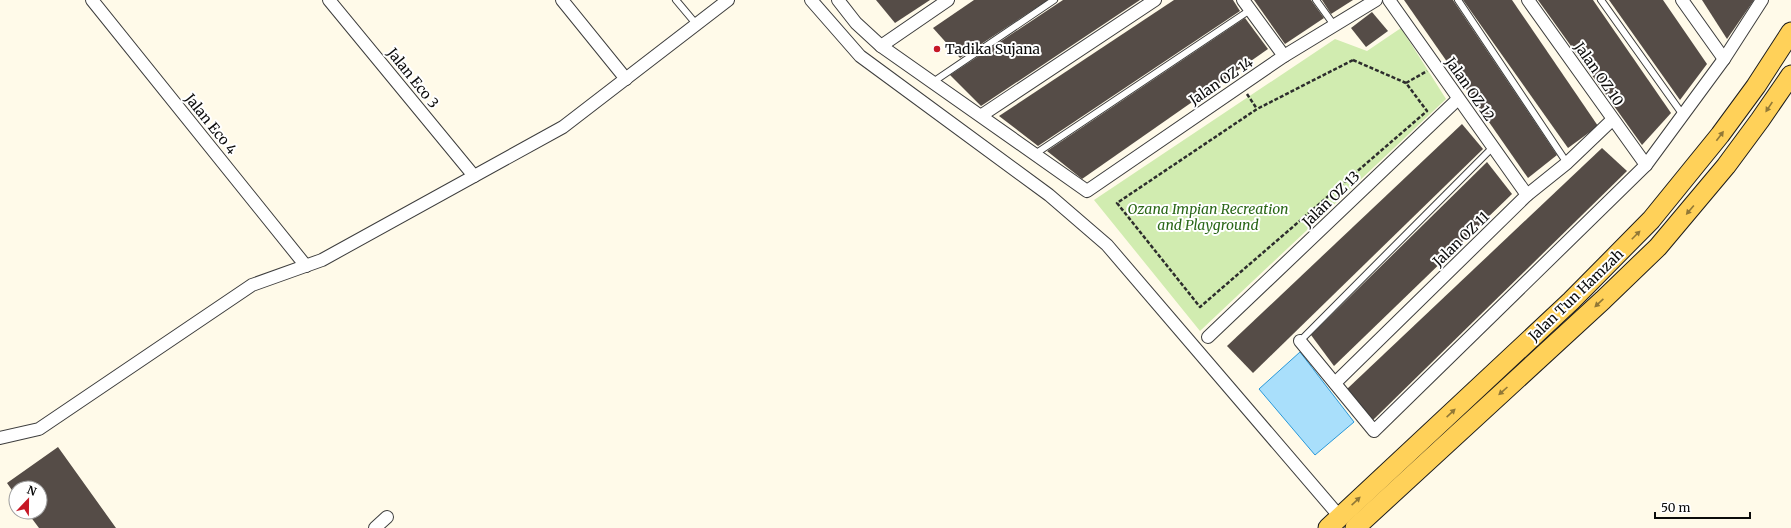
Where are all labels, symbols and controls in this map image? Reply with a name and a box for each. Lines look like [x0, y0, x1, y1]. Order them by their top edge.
street label: Jalan OZ 10 [1570, 38, 1628, 109]
place label: Tadika Sujana [945, 40, 1040, 58]
street label: Jalan Eco 3 [383, 43, 443, 112]
marker: Tadika Sujana [932, 44, 942, 54]
street label: Jalan OZ 14 [1185, 53, 1257, 109]
street label: Jalan OZ 12 [1441, 53, 1498, 124]
street label: Jalan Eco 4 [180, 89, 241, 158]
one-way arrow [1765, 102, 1773, 113]
one-way arrow [1715, 130, 1724, 141]
street label: Jalan OZ 13 [1298, 167, 1363, 232]
park label: Ozana Impian Recreation and Playground [1128, 200, 1288, 234]
one-way arrow [1685, 205, 1694, 216]
street label: Jalan OZ 11 [1428, 208, 1493, 271]
one-way arrow [1631, 230, 1641, 240]
street label: Jalan Tun Hamzah [1524, 245, 1627, 346]
one-way arrow [1594, 299, 1604, 308]
one-way arrow [1499, 386, 1508, 395]
one-way arrow [1446, 408, 1457, 417]
north arrow [8, 480, 48, 520]
text: N [25, 483, 39, 499]
scale bar [1655, 494, 1750, 520]
one-way arrow [1351, 497, 1362, 506]
text: 50 m [1661, 500, 1690, 515]

